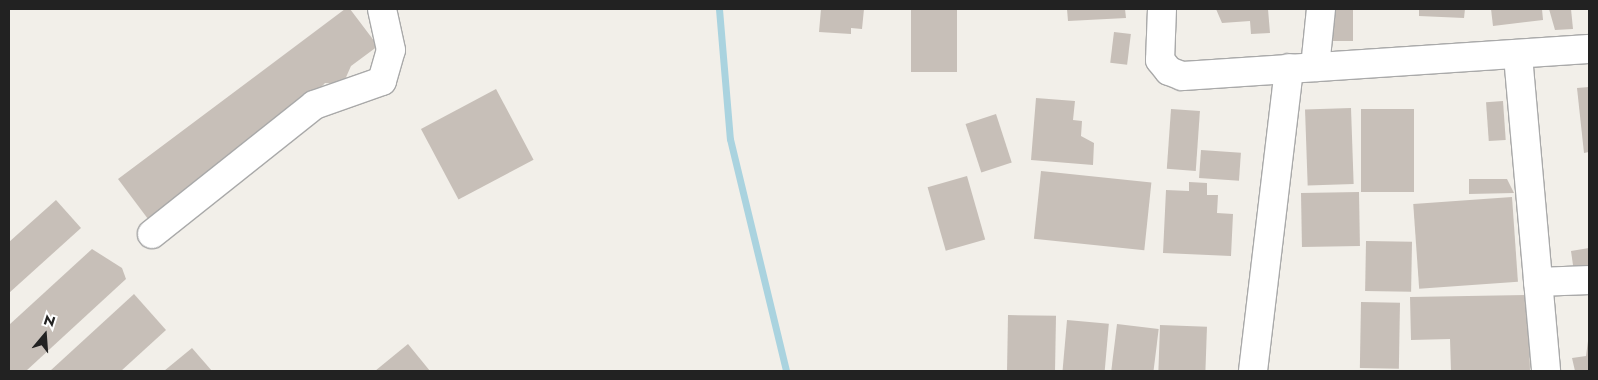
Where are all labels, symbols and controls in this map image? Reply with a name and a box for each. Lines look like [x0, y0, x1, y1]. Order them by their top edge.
north arrow [20, 310, 70, 360]
text: N [41, 310, 58, 332]

